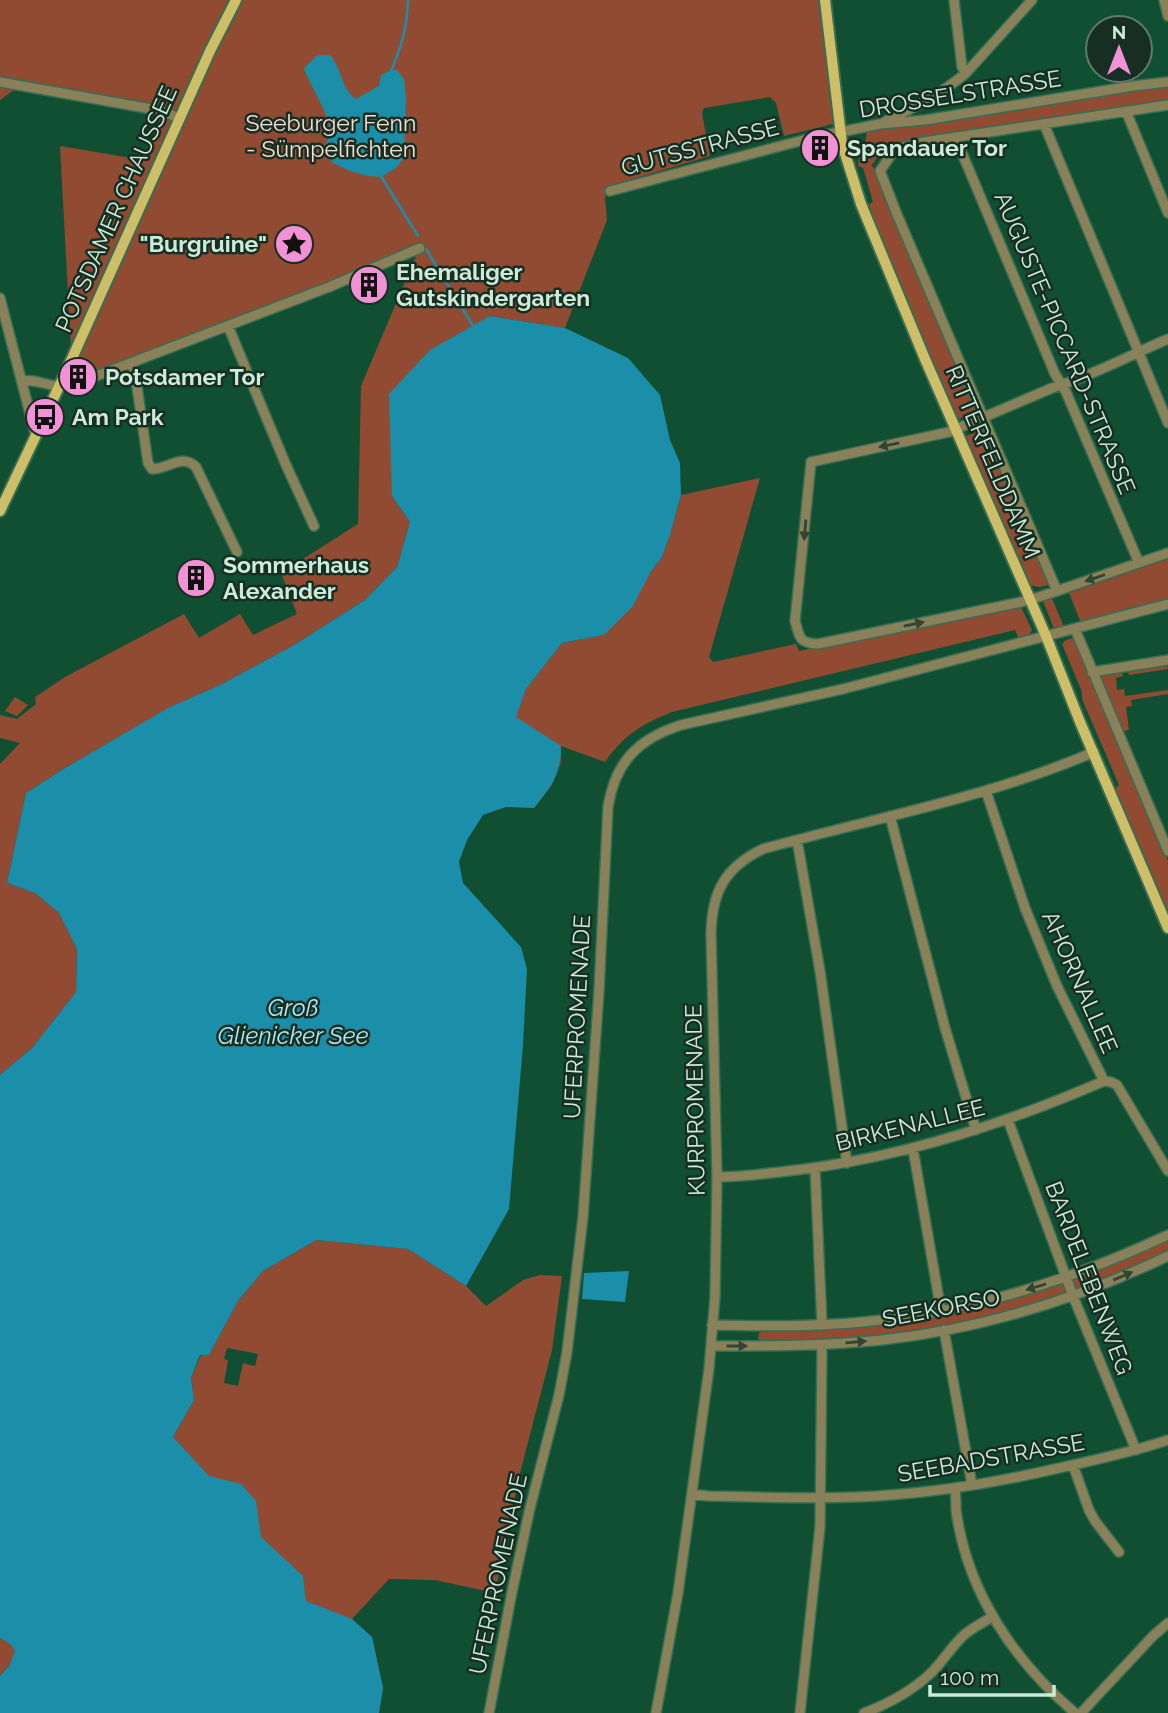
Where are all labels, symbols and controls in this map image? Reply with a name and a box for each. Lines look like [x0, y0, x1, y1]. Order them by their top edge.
north arrow [1084, 14, 1154, 84]
text: N [1112, 21, 1126, 43]
street label: DROSSELSTRASSE [857, 64, 1063, 123]
street label: POTSDAMER CHAUSSEE [49, 82, 182, 336]
park label: Seeburger Fenn - Sümpelfichten [246, 109, 416, 162]
street label: GUTSSTRASSE [618, 113, 782, 181]
building icon: Spandauer Tor [799, 127, 841, 169]
place label: Spandauer Tor [847, 134, 1007, 161]
street label: AUGUSTE-PICCARD-STRASSE [989, 188, 1142, 498]
place icon: "Burgruine" [273, 223, 315, 265]
place label: "Burgruine" [139, 230, 267, 257]
place label: Ehemaliger Gutskindergarten [396, 258, 590, 311]
building icon: Ehemaliger Gutskindergarten [348, 264, 390, 306]
building icon: Potsdamer Tor [57, 356, 99, 398]
street label: RITTERFELDDAMM [941, 361, 1046, 562]
place label: Potsdamer Tor [105, 363, 264, 390]
bus stop icon: Am Park [24, 396, 66, 438]
place label: Am Park [72, 403, 164, 430]
one-way arrow [878, 440, 900, 451]
one-way arrow [799, 520, 810, 542]
place label: Sommerhaus Alexander [223, 551, 369, 604]
building icon: Sommerhaus Alexander [175, 557, 217, 599]
one-way arrow [1084, 573, 1105, 584]
one-way arrow [903, 618, 925, 629]
street label: AHORNALLEE [1037, 906, 1124, 1057]
street label: UFERPROMENADE [558, 914, 595, 1120]
water label: Groß Glienicker See [218, 993, 369, 1050]
street label: KURPROMENADE [679, 1004, 710, 1196]
street label: BIRKENALLEE [832, 1093, 987, 1156]
street label: BARDELEBENWEG [1040, 1177, 1139, 1378]
one-way arrow [1113, 1271, 1134, 1282]
street label: SEEKORSO [880, 1283, 1002, 1332]
one-way arrow [1026, 1283, 1047, 1293]
one-way arrow [845, 1336, 867, 1347]
one-way arrow [726, 1340, 748, 1352]
street label: SEEBADSTRASSE [895, 1428, 1086, 1487]
street label: UFERPROMENADE [463, 1471, 532, 1677]
scale bar [930, 1654, 1054, 1698]
text: 100 m [940, 1665, 999, 1690]

